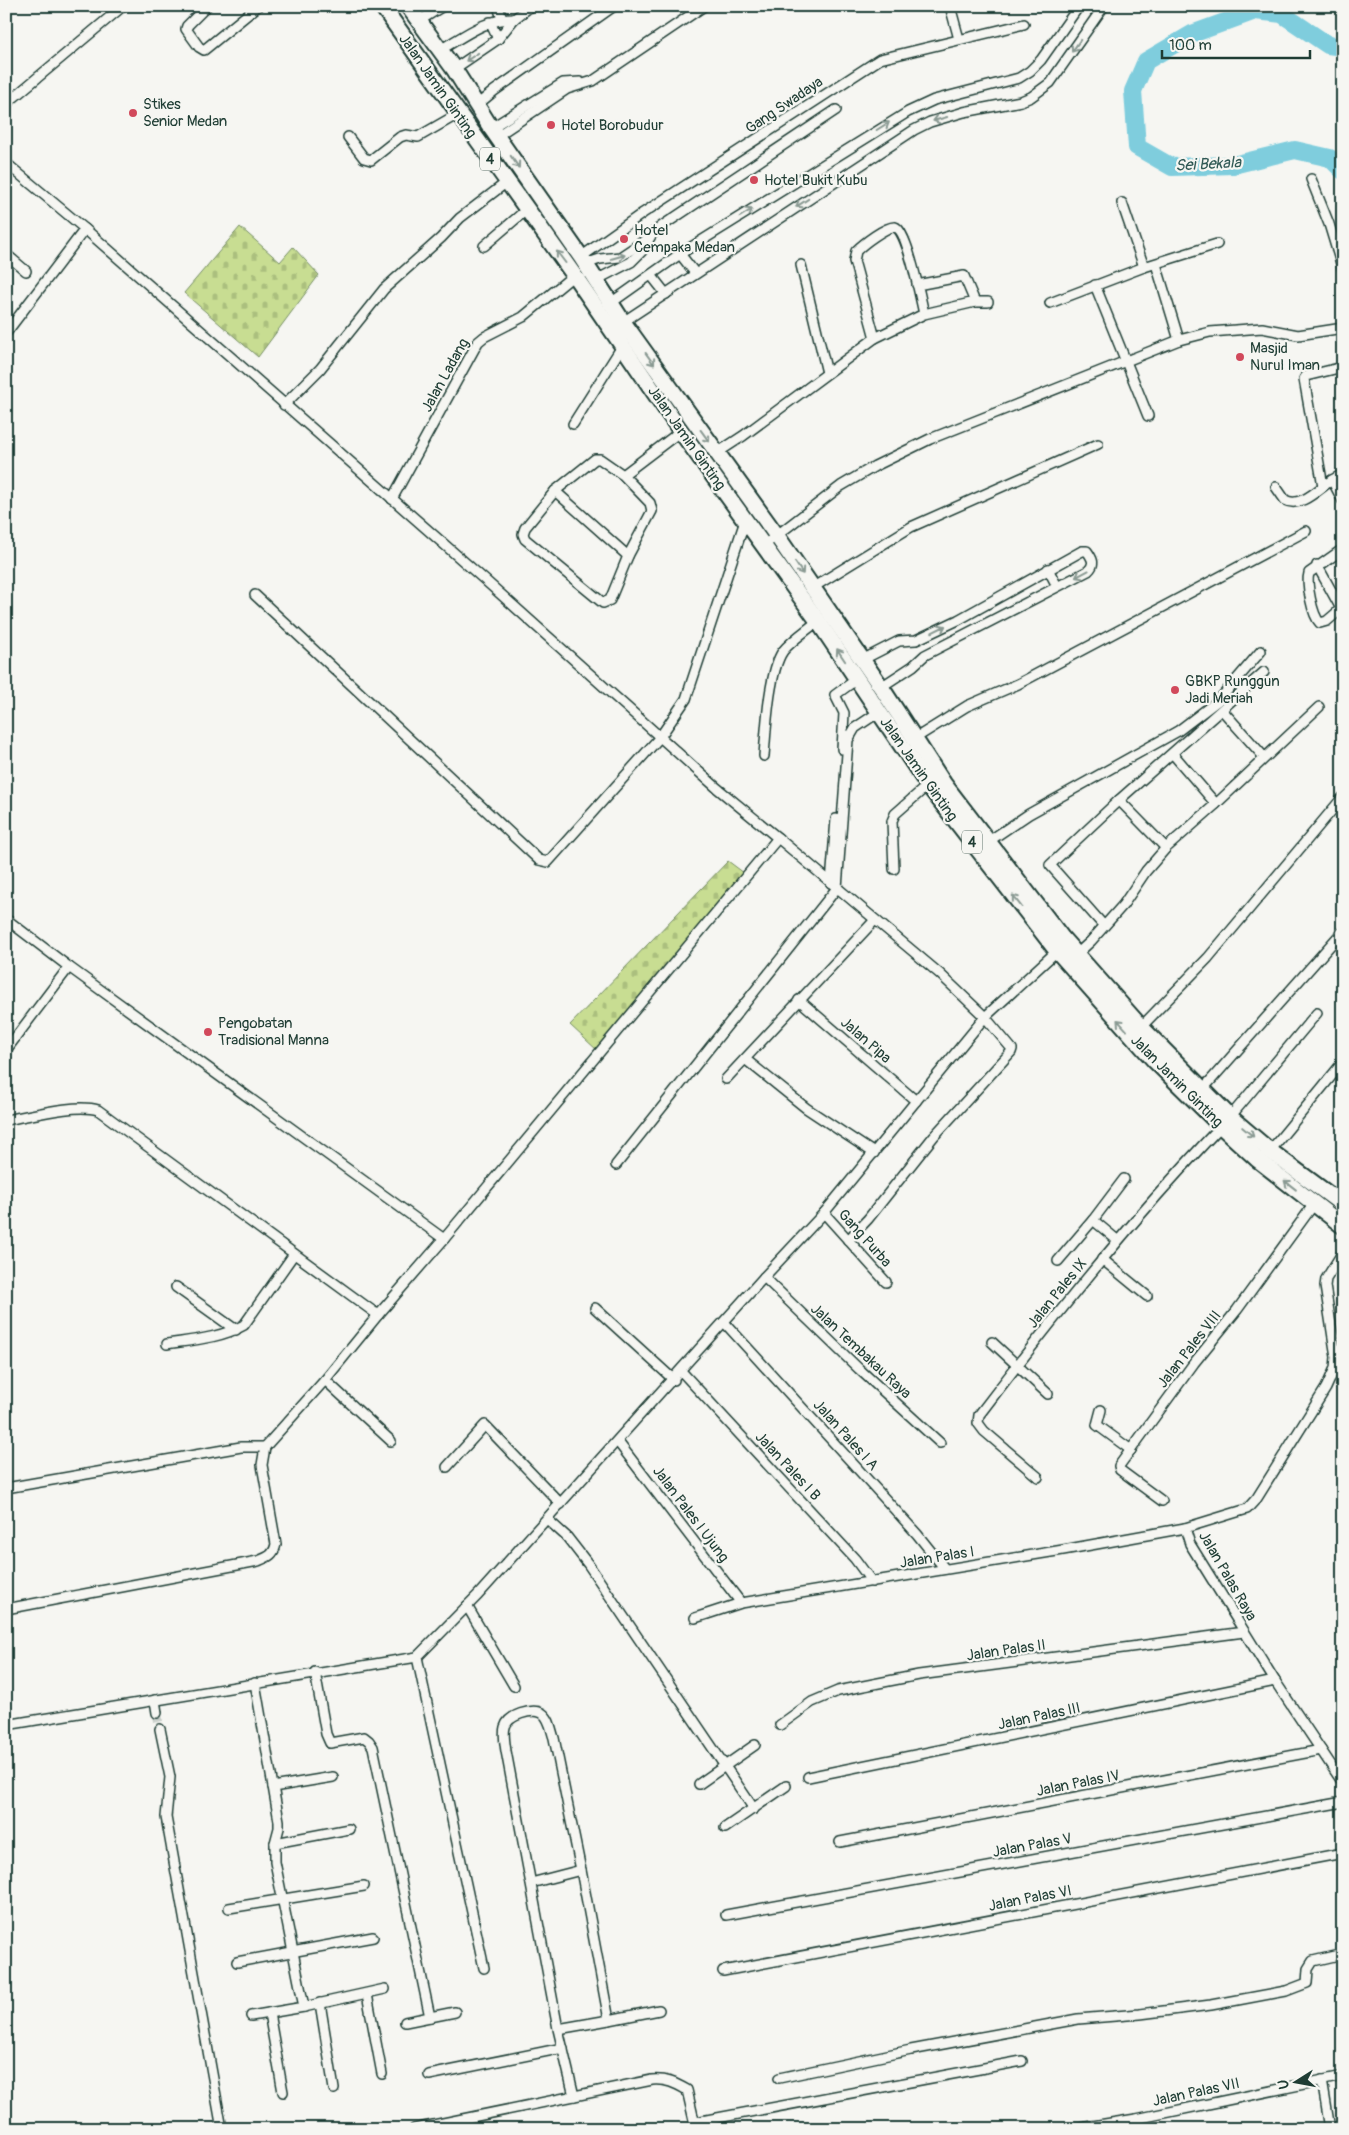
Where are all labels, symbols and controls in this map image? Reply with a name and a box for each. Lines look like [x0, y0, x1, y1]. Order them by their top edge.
scale bar [1162, 28, 1309, 60]
street label: Jalan Jamin Ginting [394, 30, 481, 142]
text: 100 m [1169, 36, 1212, 55]
one-way arrow [1071, 39, 1081, 53]
one-way arrow [465, 52, 479, 62]
street label: Gang Swadaya [742, 73, 827, 138]
place label: Stikes Senior Medan [143, 95, 227, 131]
marker: Stikes Senior Medan [127, 107, 139, 119]
one-way arrow [933, 115, 949, 124]
place label: Hotel Borobudur [561, 116, 664, 135]
marker: Hotel Borobudur [545, 119, 557, 131]
one-way arrow [876, 121, 890, 131]
road number: 4 [480, 148, 500, 170]
water label: Sei Bekala [1175, 152, 1243, 176]
one-way arrow [510, 155, 520, 169]
place label: Hotel Bukit Kubu [764, 171, 868, 190]
marker: Hotel Bukit Kubu [748, 174, 760, 186]
one-way arrow [795, 198, 809, 208]
one-way arrow [738, 207, 752, 217]
place label: Hotel Cempaka Medan [634, 221, 735, 257]
marker: Hotel Cempaka Medan [618, 233, 630, 245]
one-way arrow [556, 250, 566, 264]
one-way arrow [610, 251, 626, 261]
street label: Jalan Ladang [417, 335, 473, 415]
place label: Masjid Nurul Iman [1250, 339, 1320, 375]
marker: Masjid Nurul Iman [1234, 351, 1246, 363]
one-way arrow [645, 352, 655, 366]
street label: Jalan Jamin Ginting [643, 382, 730, 494]
one-way arrow [700, 429, 710, 443]
one-way arrow [794, 561, 804, 575]
one-way arrow [1074, 569, 1089, 579]
one-way arrow [931, 624, 946, 633]
one-way arrow [836, 649, 846, 663]
place label: GBKP Runggun Jadi Meriah [1185, 672, 1280, 708]
marker: GBKP Runggun Jadi Meriah [1169, 684, 1181, 696]
street label: Jalan Jamin Ginting [875, 713, 962, 825]
road number: 4 [962, 830, 982, 854]
one-way arrow [1012, 895, 1023, 908]
street label: Jalan Pipa [836, 1013, 895, 1068]
place label: Pengobatan Tradisional Manna [218, 1014, 329, 1050]
one-way arrow [1117, 1018, 1128, 1031]
marker: Pengobatan Tradisional Manna [202, 1026, 214, 1038]
street label: Jalan Jamin Ginting [1126, 1031, 1227, 1132]
one-way arrow [1241, 1126, 1254, 1137]
one-way arrow [1283, 1180, 1297, 1190]
street label: Gang Purba [834, 1205, 896, 1271]
street label: Jalan Pales IX [1023, 1255, 1091, 1332]
street label: Jalan Tembakau Raya [806, 1300, 915, 1403]
street label: Jalan Pales VIII [1153, 1307, 1226, 1392]
street label: Jalan Pales I A [809, 1396, 883, 1475]
street label: Jalan Pales I B [751, 1428, 824, 1505]
street label: Jalan Pales I Ujung [648, 1462, 733, 1566]
street label: Jalan Palas Raya [1194, 1528, 1261, 1624]
street label: Jalan Palas I [898, 1542, 976, 1573]
street label: Jalan Palas II [965, 1636, 1047, 1665]
street label: Jalan Palas III [996, 1698, 1082, 1734]
street label: Jalan Palas IV [1035, 1766, 1121, 1801]
street label: Jalan Palas V [991, 1829, 1073, 1862]
street label: Jalan Palas VI [987, 1881, 1073, 1916]
north arrow [1272, 2058, 1322, 2108]
street label: Jalan Palas VII [1151, 2074, 1241, 2111]
text: U [1275, 2078, 1293, 2091]

